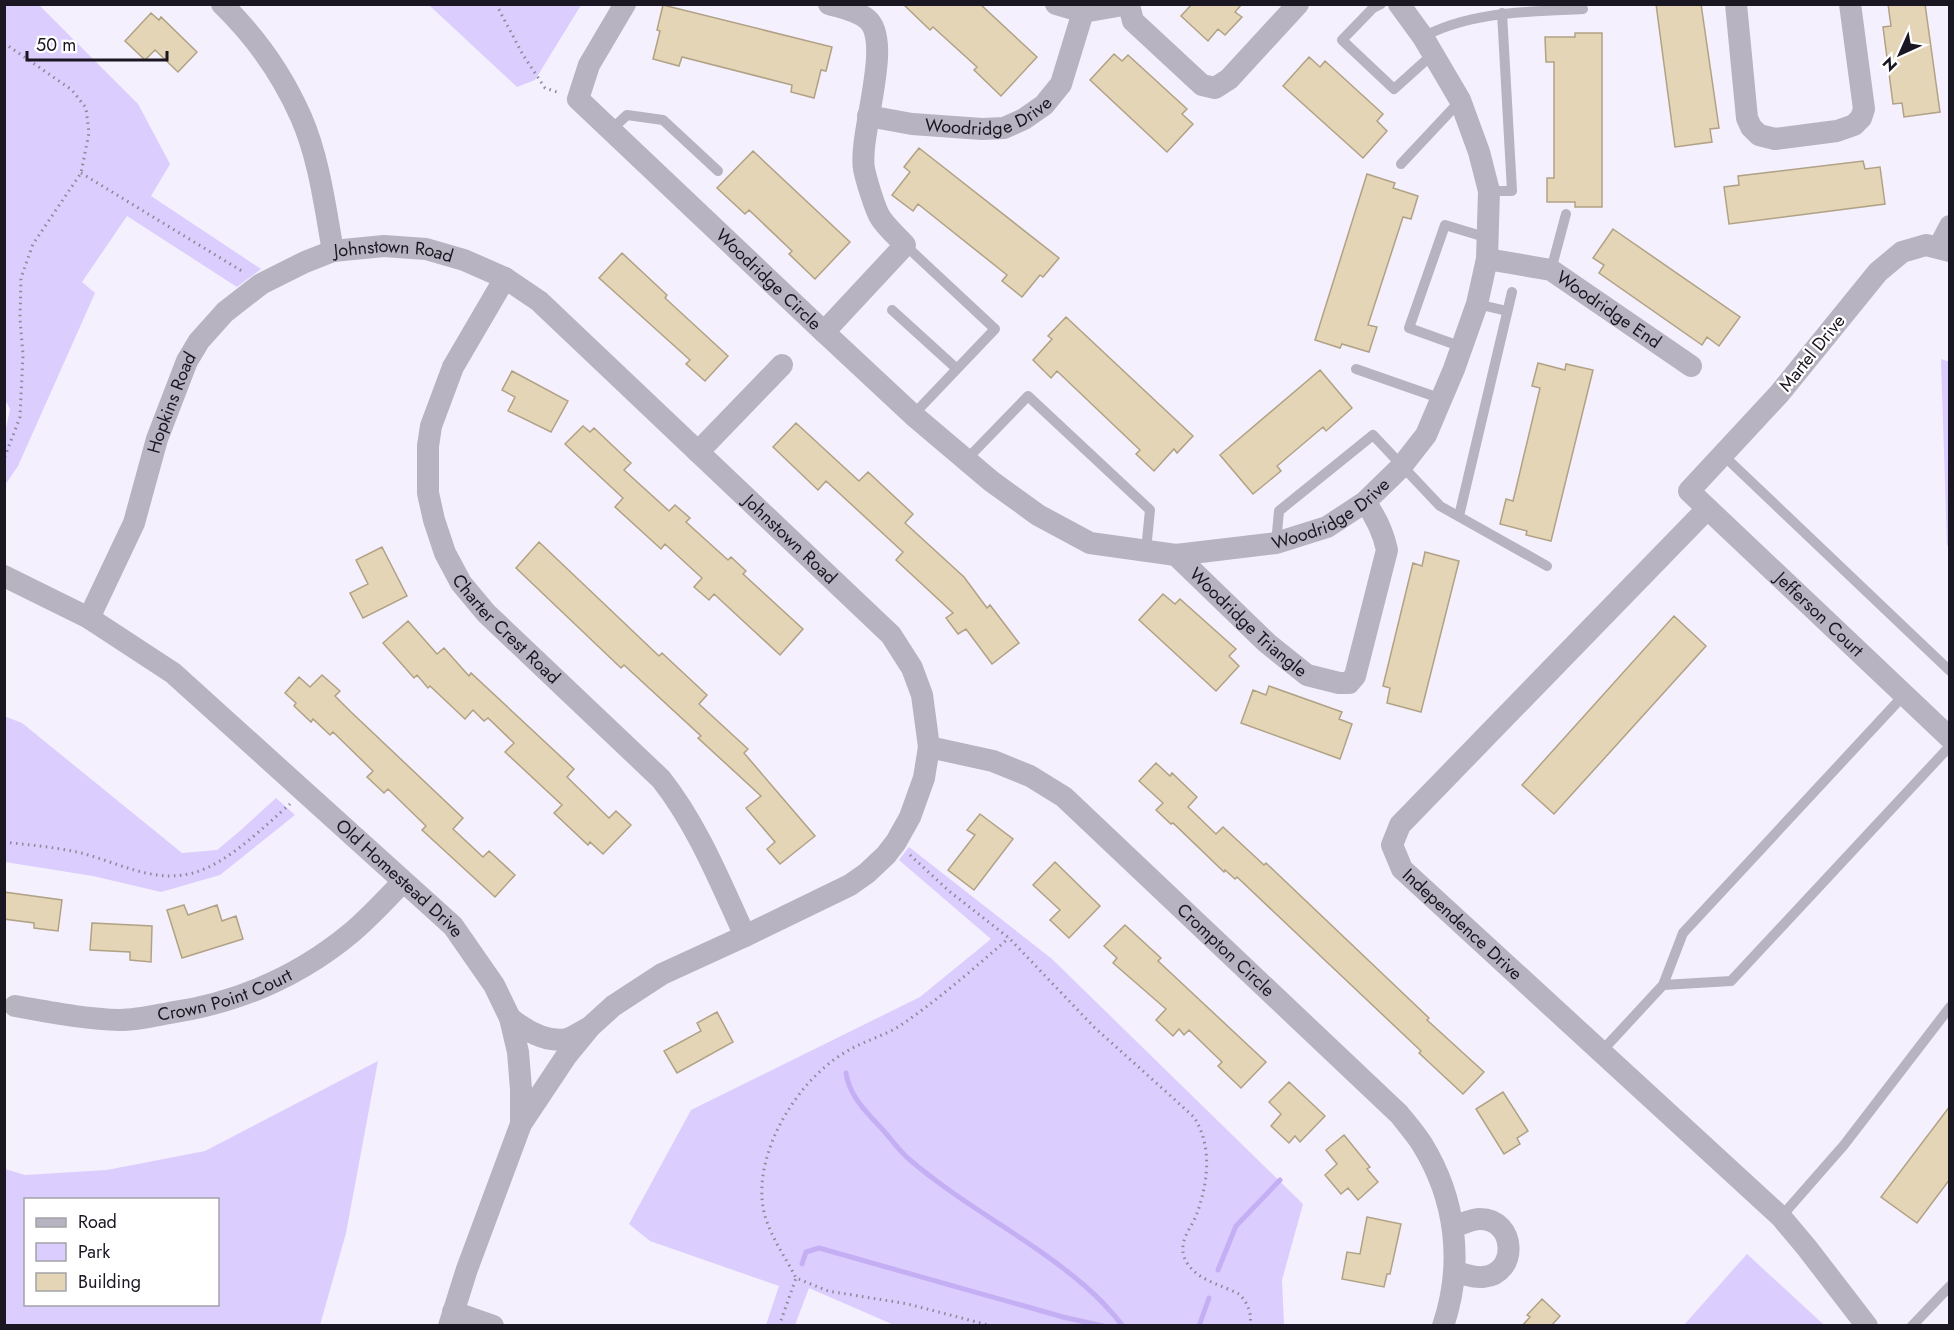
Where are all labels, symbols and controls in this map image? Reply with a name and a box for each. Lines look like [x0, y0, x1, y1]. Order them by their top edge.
scale bar [27, 24, 166, 62]
north arrow [1870, 24, 1930, 84]
text: 50 m [36, 32, 76, 58]
text: N [1877, 52, 1902, 77]
street label: Woodridge Drive [924, 91, 1058, 142]
street label: Woodridge Circle [710, 223, 827, 336]
street label: Johnstown Road [331, 233, 456, 269]
street label: Woodridge End [1551, 264, 1666, 355]
street label: Martel Drive [1773, 309, 1851, 397]
street label: Hopkins Road [141, 347, 203, 456]
street label: Woodridge Drive [1269, 472, 1395, 557]
street label: Johnstown Road [736, 487, 843, 590]
street label: Woodridge Triangle [1183, 562, 1313, 683]
street label: Jefferson Court [1768, 565, 1870, 663]
street label: Charter Crest Road [446, 570, 566, 690]
street label: Old Homestead Drive [330, 813, 470, 943]
street label: Independence Drive [1397, 862, 1528, 986]
street label: Crompton Circle [1171, 897, 1281, 1003]
street label: Crown Point Court [155, 962, 297, 1028]
legend [24, 1198, 219, 1306]
text: Road [78, 1209, 117, 1235]
text: Park [78, 1239, 110, 1265]
text: Building [78, 1269, 141, 1295]

